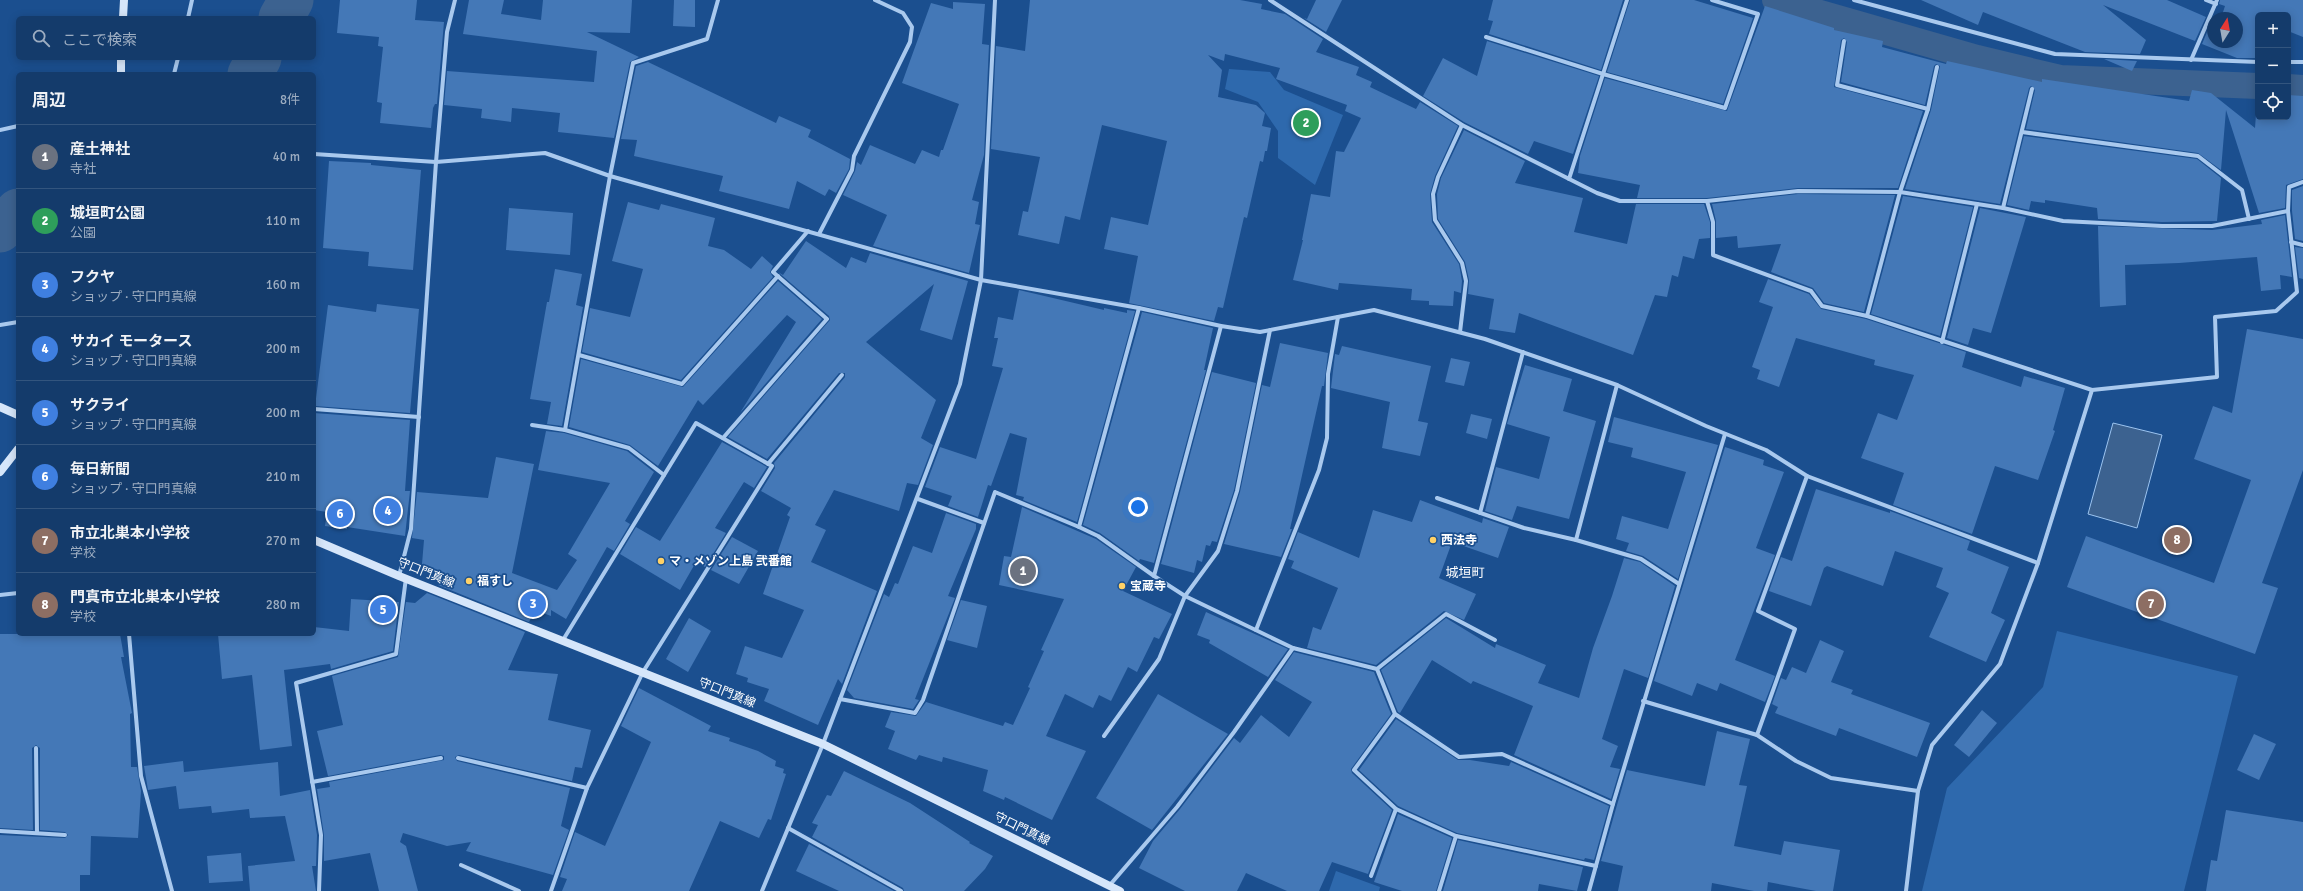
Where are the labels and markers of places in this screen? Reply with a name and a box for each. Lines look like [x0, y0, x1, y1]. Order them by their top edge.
pin: 2 [1293, 108, 1319, 138]
pin: 4 [375, 496, 401, 526]
pin: 6 [327, 499, 353, 529]
pin: 8 [2164, 525, 2190, 555]
place label: 西法寺 [1441, 533, 1477, 548]
marker: 西法寺 [1428, 535, 1438, 545]
place label: マ・メゾン上島 弐番館 [669, 554, 792, 569]
marker: マ・メゾン上島 弐番館 [656, 556, 666, 566]
pin: 1 [1010, 556, 1036, 586]
place label: 福すし [477, 574, 513, 589]
marker: 福すし [464, 576, 474, 586]
place label: 宝蔵寺 [1130, 579, 1166, 594]
marker: 宝蔵寺 [1117, 581, 1127, 591]
pin: 3 [520, 589, 546, 619]
pin: 7 [2138, 589, 2164, 619]
pin: 5 [370, 595, 396, 625]

